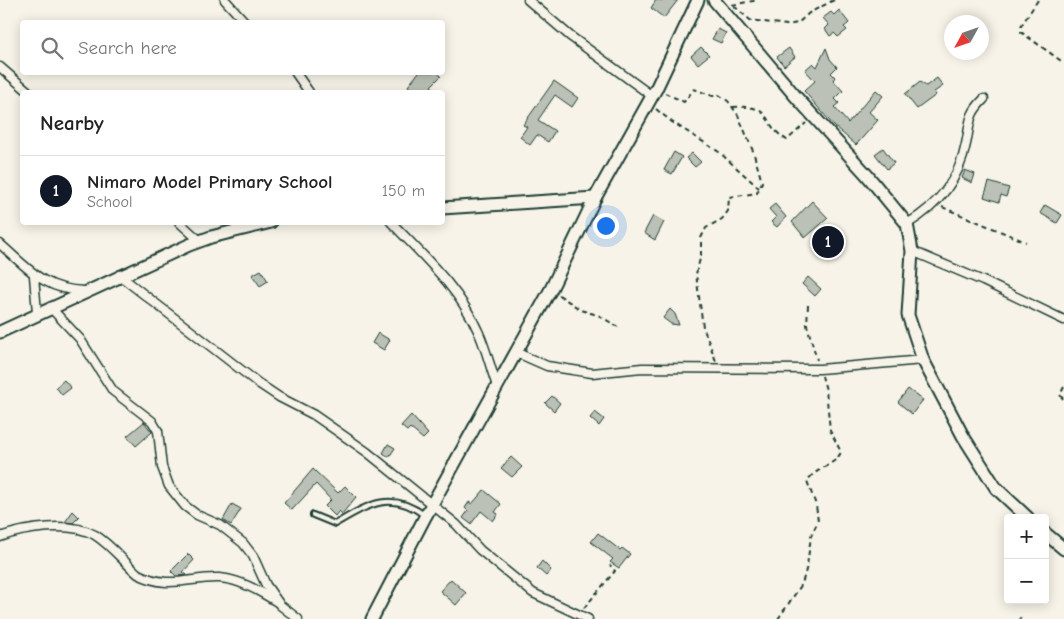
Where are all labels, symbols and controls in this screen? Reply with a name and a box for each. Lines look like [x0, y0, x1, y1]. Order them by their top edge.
north arrow [944, 15, 989, 60]
search box [20, 20, 445, 75]
icon: search [38, 34, 66, 62]
text: Search here [78, 37, 177, 59]
text: Nearby [40, 111, 104, 135]
text: Nimaro Model Primary School [87, 171, 333, 193]
text: 1 [53, 182, 59, 200]
text: 150 m [382, 182, 425, 200]
text: School [87, 193, 133, 211]
your location [593, 213, 619, 239]
pin: 1 [812, 223, 844, 261]
map controls [1004, 514, 1049, 604]
button: + [1004, 514, 1049, 559]
button: − [1004, 559, 1049, 604]

